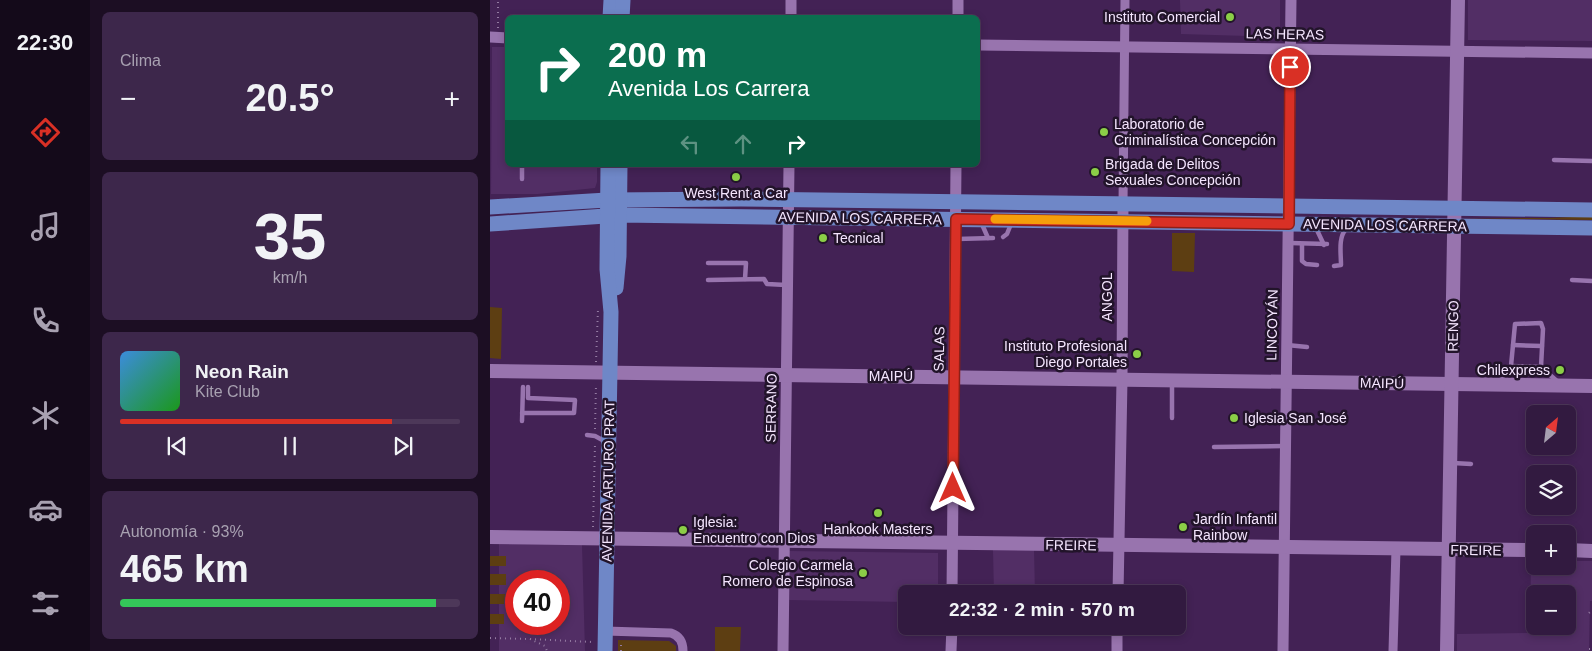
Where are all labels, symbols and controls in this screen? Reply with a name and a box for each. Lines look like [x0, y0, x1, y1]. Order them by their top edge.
place label: Instituto Comercial [1104, 9, 1220, 25]
marker: Instituto Comercial [1224, 11, 1236, 23]
street label: LAS HERAS [1246, 25, 1324, 43]
text: 22:30 [17, 30, 73, 55]
icon: right [525, 35, 590, 100]
text: 200 m [608, 35, 707, 74]
pin [1269, 46, 1311, 88]
text: Clima [120, 52, 161, 69]
icon: arrive [1276, 53, 1304, 81]
text: Avenida Los Carrera [608, 76, 809, 101]
text: 20.5° [245, 77, 335, 119]
text: − [120, 83, 136, 114]
text: + [444, 83, 460, 114]
icon: directions [28, 115, 63, 150]
place label: Laboratorio de Criminalística Concepción [1114, 116, 1276, 148]
marker: Laboratorio de Criminalística Concepción [1098, 126, 1110, 138]
icon: left [676, 130, 704, 158]
icon: ahead [729, 130, 757, 158]
icon: right [782, 130, 810, 158]
place label: Brigada de Delitos Sexuales Concepción [1105, 156, 1240, 188]
marker: Brigada de Delitos Sexuales Concepción [1089, 166, 1101, 178]
marker: West Rent a Car [730, 171, 742, 183]
place label: West Rent a Car [684, 185, 788, 201]
text: 35 [254, 200, 326, 273]
icon: music [28, 209, 63, 244]
street label: AVENIDA LOS CARRERA [778, 209, 943, 227]
street label: AVENIDA LOS CARRERA [1303, 216, 1468, 234]
place label: Tecnical [833, 230, 884, 246]
marker: Tecnical [817, 232, 829, 244]
text: km/h [273, 269, 307, 286]
street label: ANGOL [1099, 272, 1115, 322]
street label: LINCOYÁN [1263, 289, 1281, 361]
street label: RENGO [1445, 300, 1461, 352]
icon: phone [28, 303, 63, 338]
street label: SALAS [931, 326, 947, 372]
place label: Instituto Profesional Diego Portales [1004, 338, 1127, 370]
marker: Instituto Profesional Diego Portales [1131, 348, 1143, 360]
text: Neon Rain [195, 361, 289, 382]
place label: Chilexpress [1477, 362, 1550, 378]
marker: Chilexpress [1554, 364, 1566, 376]
street label: MAIPÚ [869, 368, 913, 384]
street label: SERRANO [762, 373, 780, 443]
street label: MAIPÚ [1360, 375, 1404, 391]
text: Kite Club [195, 383, 260, 400]
icon: climate [28, 398, 63, 433]
street label: AVENIDA ARTURO PRAT [599, 400, 617, 562]
north arrow [1526, 405, 1576, 455]
map controls [1526, 405, 1576, 635]
place label: Iglesia San José [1244, 410, 1347, 426]
marker: Iglesia San José [1228, 412, 1240, 424]
icon: previous [163, 432, 191, 460]
icon: pause [276, 432, 304, 460]
icon: next [389, 432, 417, 460]
position arrow [926, 461, 978, 513]
button: layers [1526, 465, 1576, 515]
icon: car [28, 492, 63, 527]
marker: Hankook Masters [872, 507, 884, 519]
place label: Jardín Infantil Rainbow [1193, 511, 1277, 543]
place label: Iglesia: Encuentro con Dios [693, 514, 815, 546]
place label: Hankook Masters [824, 521, 932, 537]
marker: Jardín Infantil Rainbow [1177, 521, 1189, 533]
text: Autonomía · 93% [120, 523, 244, 540]
marker: Iglesia: Encuentro con Dios [677, 524, 689, 536]
button: + [1526, 525, 1576, 575]
street label: FREIRE [1045, 537, 1097, 553]
street label: FREIRE [1450, 542, 1502, 558]
text: 465 km [120, 548, 249, 590]
place label: Colegio Carmela Romero de Espinosa [722, 557, 853, 589]
marker: Colegio Carmela Romero de Espinosa [857, 567, 869, 579]
speed limit sign: 40 [505, 570, 570, 635]
button: − [1526, 585, 1576, 635]
icon: filters [28, 586, 63, 621]
text: 22:32 · 2 min · 570 m [949, 599, 1135, 620]

